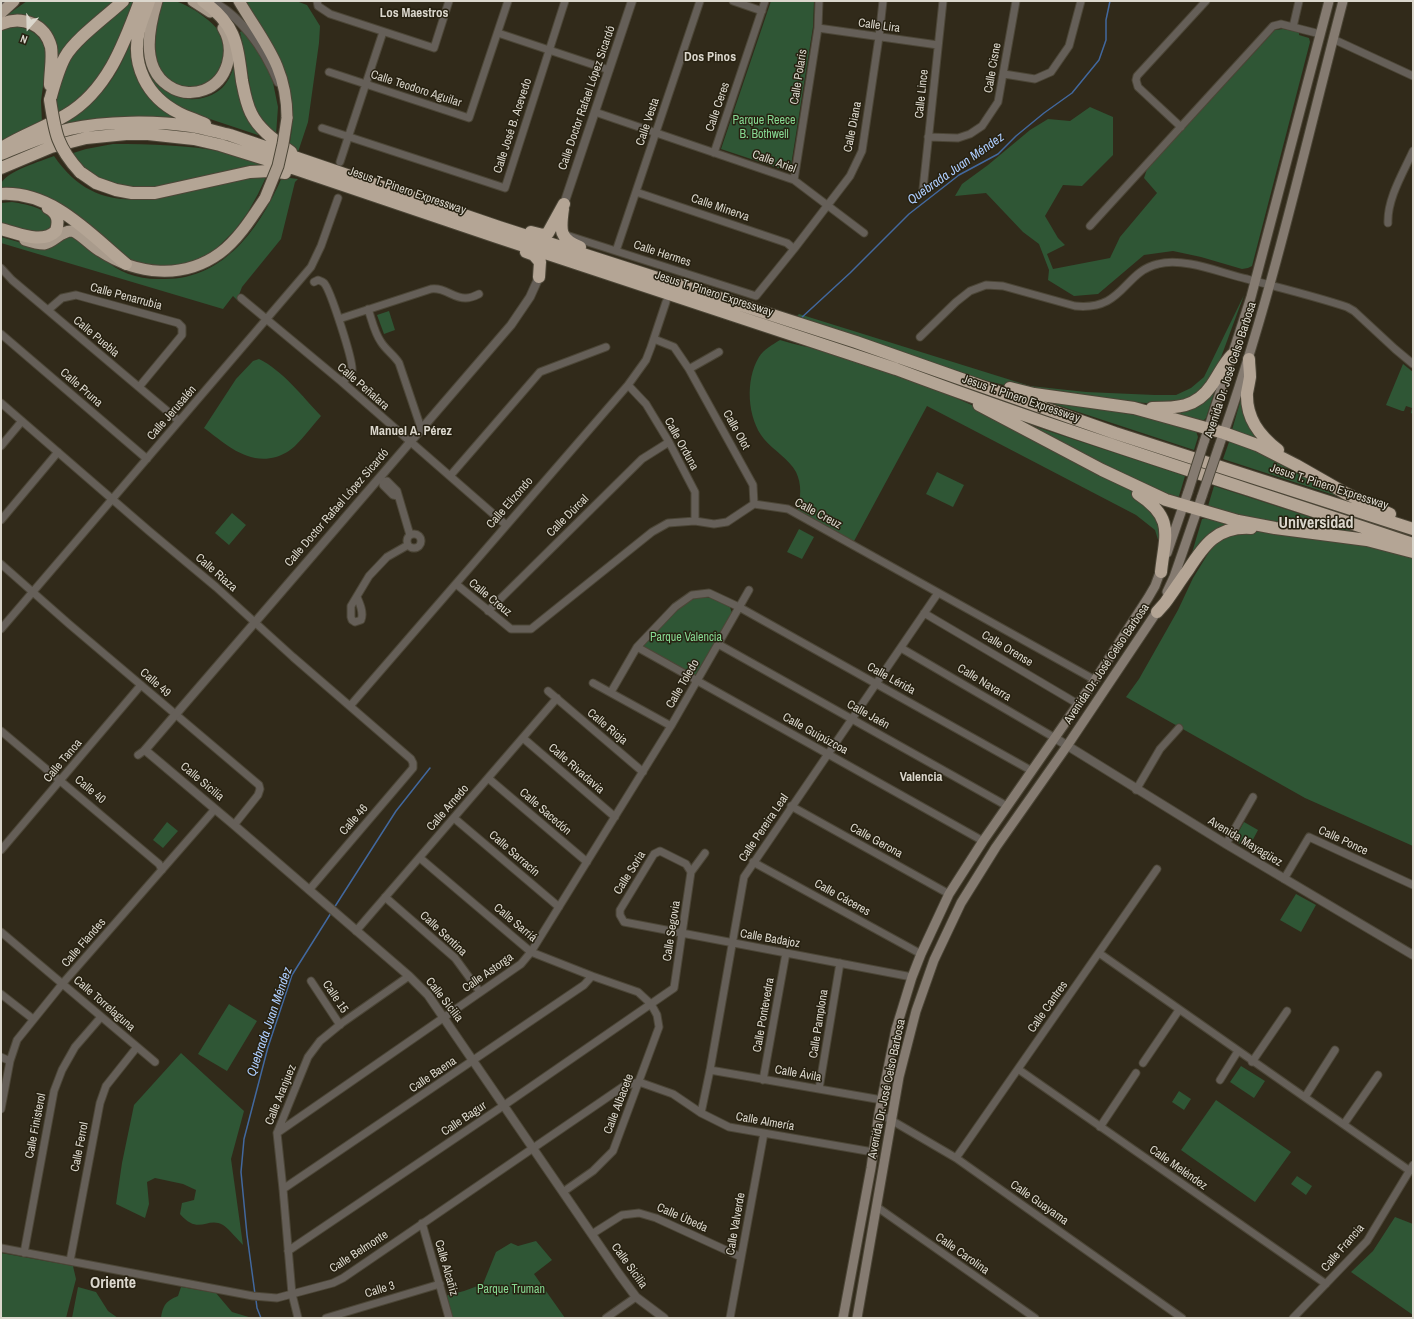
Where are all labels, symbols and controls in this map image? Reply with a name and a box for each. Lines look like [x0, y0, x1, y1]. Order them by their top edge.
district label: Los Maestros [380, 6, 448, 22]
north arrow [8, 8, 48, 48]
street label: Calle Lira [857, 16, 901, 36]
street label: Calle Doctor Rafael López Sicardó [556, 24, 618, 172]
text: N [18, 32, 29, 47]
street label: Calle Cisne [981, 42, 1005, 94]
street label: Calle Polaris [788, 48, 810, 106]
district label: Dos Pinos [684, 50, 736, 66]
street label: Calle Teodoro Aguilar [369, 68, 463, 110]
street label: Calle Lince [912, 69, 932, 119]
street label: Calle José B. Acevedo [491, 77, 535, 175]
street label: Calle Ceres [703, 80, 733, 134]
street label: Calle Vesta [633, 96, 663, 148]
street label: Calle Diana [841, 100, 865, 154]
park label: Parque Reece B. Bothwell [733, 114, 795, 142]
water label: Quebrada Juan Méndez [905, 130, 1007, 208]
street label: Calle Ariel [750, 147, 798, 177]
street label: Jesus T. Pinero Expressway [346, 164, 468, 218]
street label: Calle Minerva [689, 191, 751, 225]
street label: Calle Hermes [631, 238, 693, 270]
street label: Jesus T. Pinero Expressway [653, 268, 775, 320]
street label: Calle Penarrubia [88, 280, 164, 314]
street label: Avenida Dr. José Celso Barbosa [1202, 300, 1260, 440]
street label: Calle Puebla [70, 314, 122, 360]
street label: Calle Peñalara [334, 360, 392, 414]
street label: Calle Pruna [57, 366, 105, 410]
street label: Jesus T. Pinero Expressway [960, 372, 1082, 426]
street label: Calle Jerusalén [144, 383, 200, 443]
street label: Calle Olot [719, 408, 753, 452]
street label: Calle Orduna [661, 415, 701, 473]
district label: Manuel A. Pérez [370, 424, 452, 440]
street label: Calle Doctor Rafael López Sicardó [282, 446, 392, 570]
street label: Jesus T. Pinero Expressway [1268, 461, 1390, 513]
street label: Calle Elizondo [484, 474, 536, 532]
street label: Calle Dúrcal [544, 492, 592, 540]
street label: Calle Creuz [792, 496, 844, 532]
district label: Universidad [1278, 514, 1354, 534]
street label: Calle Riaza [192, 551, 240, 595]
street label: Calle Creuz [465, 576, 515, 620]
street label: Avenida Dr. José Celso Barbosa [1061, 601, 1153, 727]
street label: Calle Orense [979, 628, 1035, 670]
park label: Parque Valencia [650, 631, 722, 645]
street label: Calle Toledo [663, 657, 703, 711]
street label: Calle Lérida [864, 660, 918, 698]
street label: Calle Navarra [955, 661, 1013, 705]
street label: Calle 49 [137, 666, 173, 700]
street label: Calle Jaén [844, 697, 892, 733]
street label: Calle Rioja [584, 706, 630, 748]
street label: Calle Guipúzcoa [780, 710, 850, 758]
street label: Calle Tanoa [41, 736, 85, 786]
street label: Calle Rivadavia [545, 741, 607, 797]
street label: Calle Sicilia [177, 760, 227, 804]
district label: Valencia [900, 770, 942, 786]
street label: Calle 40 [72, 773, 108, 807]
street label: Calle Arnedo [424, 782, 472, 834]
street label: Calle Sacedón [516, 786, 574, 838]
street label: Calle Pereira Leal [736, 791, 792, 865]
street label: Calle 46 [337, 802, 371, 838]
street label: Avenida Mayagüez [1205, 814, 1285, 870]
street label: Calle Gerona [847, 821, 905, 861]
street label: Calle Ponce [1316, 823, 1370, 859]
street label: Calle Sarracín [486, 828, 542, 880]
street label: Calle Soria [611, 849, 649, 897]
street label: Calle Cáceres [811, 877, 873, 919]
street label: Calle Segovia [660, 900, 684, 962]
street label: Calle Sarriá [490, 901, 540, 945]
street label: Calle Sentina [416, 909, 470, 959]
street label: Calle Flandes [59, 916, 109, 970]
street label: Calle Badajoz [739, 927, 801, 951]
street label: Calle Astorga [460, 950, 516, 996]
water label: Quebrada Juan Méndez [244, 965, 296, 1079]
street label: Calle Torrelaguna [70, 973, 138, 1035]
street label: Calle Sicilia [422, 975, 466, 1025]
street label: Calle Pontevedra [750, 977, 778, 1053]
street label: Calle 15 [319, 978, 351, 1016]
street label: Calle Cantres [1025, 978, 1071, 1036]
street label: Calle Pamplona [806, 989, 832, 1059]
street label: Avenida Dr. José Celso Barbosa [865, 1018, 909, 1160]
street label: Calle Baena [407, 1054, 459, 1096]
street label: Calle Aranjuez [262, 1063, 300, 1127]
street label: Calle Ávila [774, 1063, 822, 1085]
street label: Calle Albacete [601, 1072, 637, 1136]
street label: Calle Finisterol [23, 1092, 49, 1160]
street label: Calle Bagur [439, 1099, 489, 1139]
street label: Calle Almería [735, 1110, 795, 1134]
street label: Calle Ferrol [68, 1121, 92, 1173]
street label: Calle Meléndez [1146, 1143, 1210, 1193]
street label: Calle Guayama [1007, 1178, 1071, 1228]
street label: Calle Valverde [723, 1192, 749, 1256]
street label: Calle Úbeda [654, 1200, 710, 1236]
street label: Calle Francia [1318, 1221, 1368, 1275]
street label: Calle Belmonte [327, 1228, 391, 1276]
street label: Calle Carolina [932, 1230, 992, 1278]
street label: Calle Alcañiz [431, 1238, 461, 1298]
street label: Calle Sicilia [608, 1241, 650, 1291]
district label: Oriente [90, 1274, 136, 1294]
street label: Calle 3 [363, 1279, 397, 1301]
park label: Parque Truman [477, 1283, 545, 1297]

